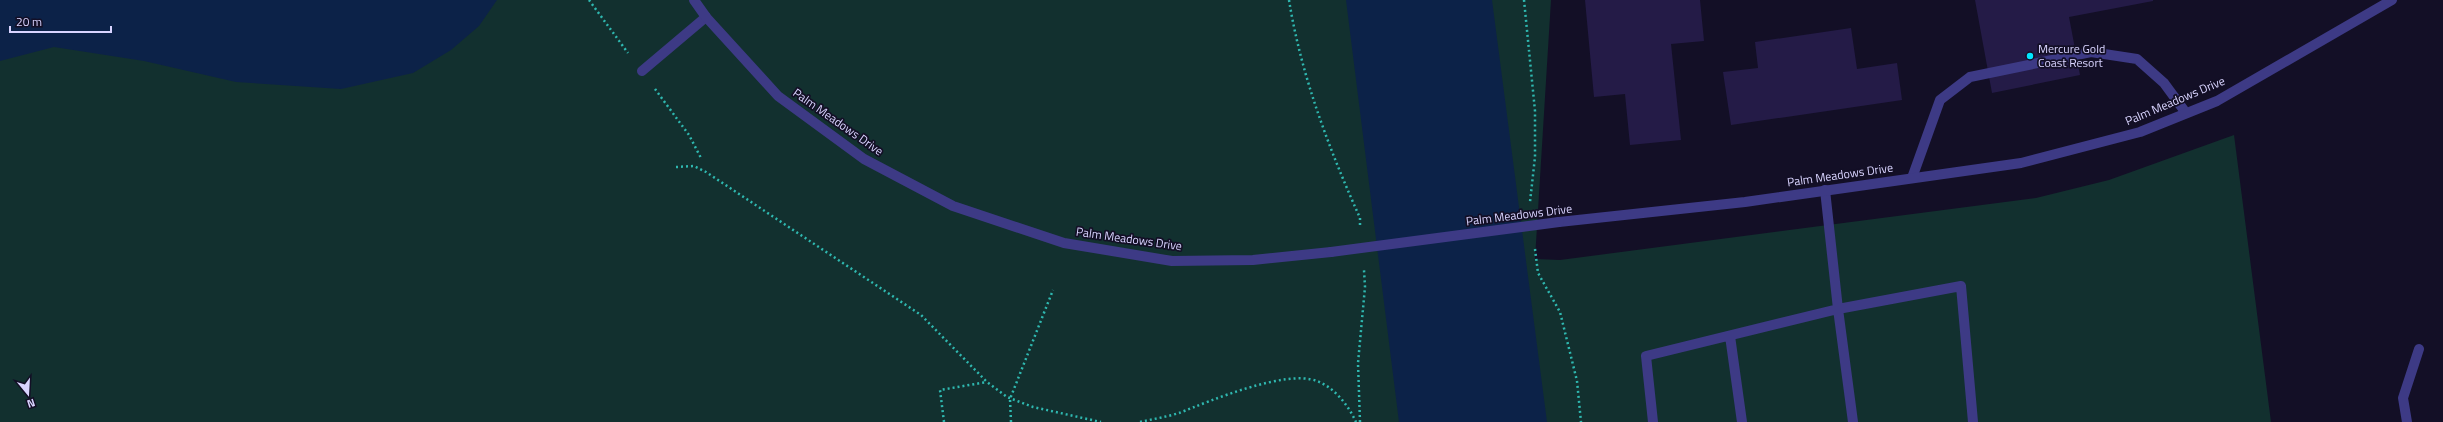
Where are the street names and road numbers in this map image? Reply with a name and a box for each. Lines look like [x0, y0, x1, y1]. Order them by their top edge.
street label: Palm Meadows Drive [2122, 71, 2228, 130]
street label: Palm Meadows Drive [789, 83, 887, 160]
street label: Palm Meadows Drive [1786, 158, 1894, 191]
street label: Palm Meadows Drive [1465, 199, 1573, 230]
street label: Palm Meadows Drive [1075, 222, 1183, 255]

